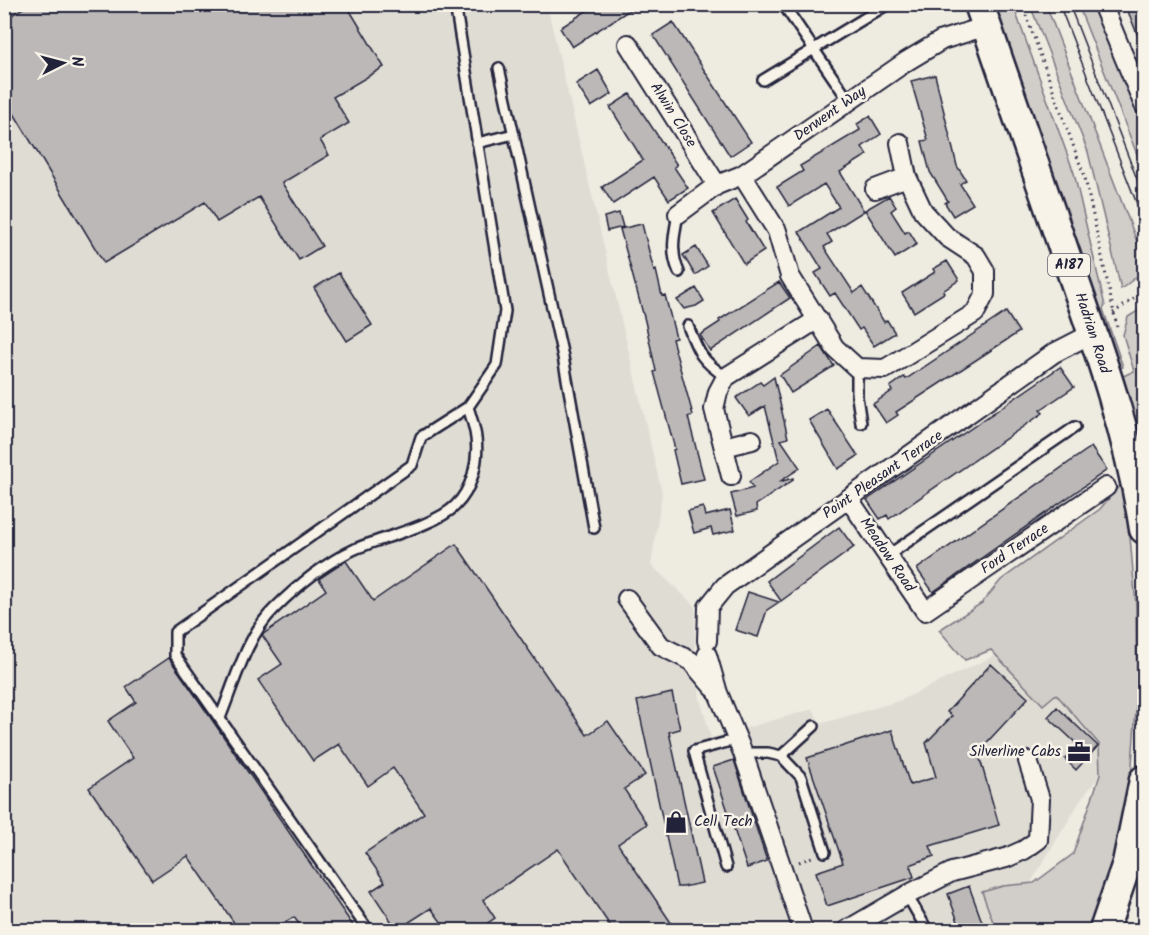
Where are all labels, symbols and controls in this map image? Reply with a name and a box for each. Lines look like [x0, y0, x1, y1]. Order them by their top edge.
north arrow [33, 33, 93, 93]
text: N [63, 55, 89, 68]
street label: Alwin Close [643, 78, 703, 153]
street label: Derwent Way [789, 80, 872, 148]
road number: A187 [1048, 254, 1090, 276]
street label: Hadrian Road [1068, 289, 1117, 377]
street label: Point Pleasant Terrace [818, 424, 948, 526]
street label: Meadow Road [853, 513, 921, 598]
street label: Ford Terrace [976, 517, 1054, 581]
office icon: Silverline Cabs [1066, 739, 1092, 765]
place label: Silverline Cabs [969, 740, 1062, 764]
shop icon: Cell Tech [663, 809, 689, 835]
place label: Cell Tech [694, 810, 753, 834]

